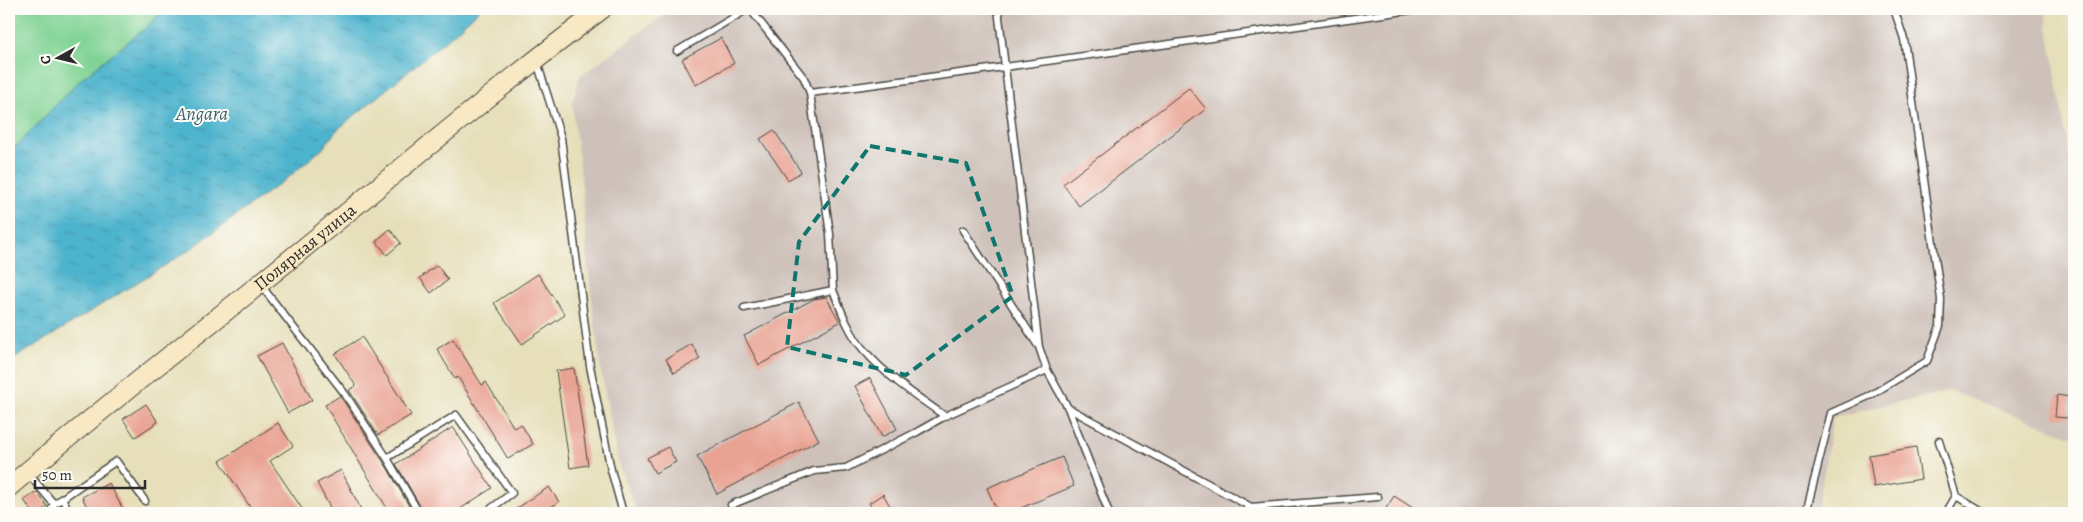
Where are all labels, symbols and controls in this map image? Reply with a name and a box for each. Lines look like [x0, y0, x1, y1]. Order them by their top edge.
north arrow [32, 32, 82, 82]
text: С [36, 54, 56, 65]
water label: Angara [175, 101, 228, 127]
street label: Полярная улица [249, 198, 362, 296]
scale bar [35, 457, 145, 489]
text: 50 m [42, 465, 72, 485]

